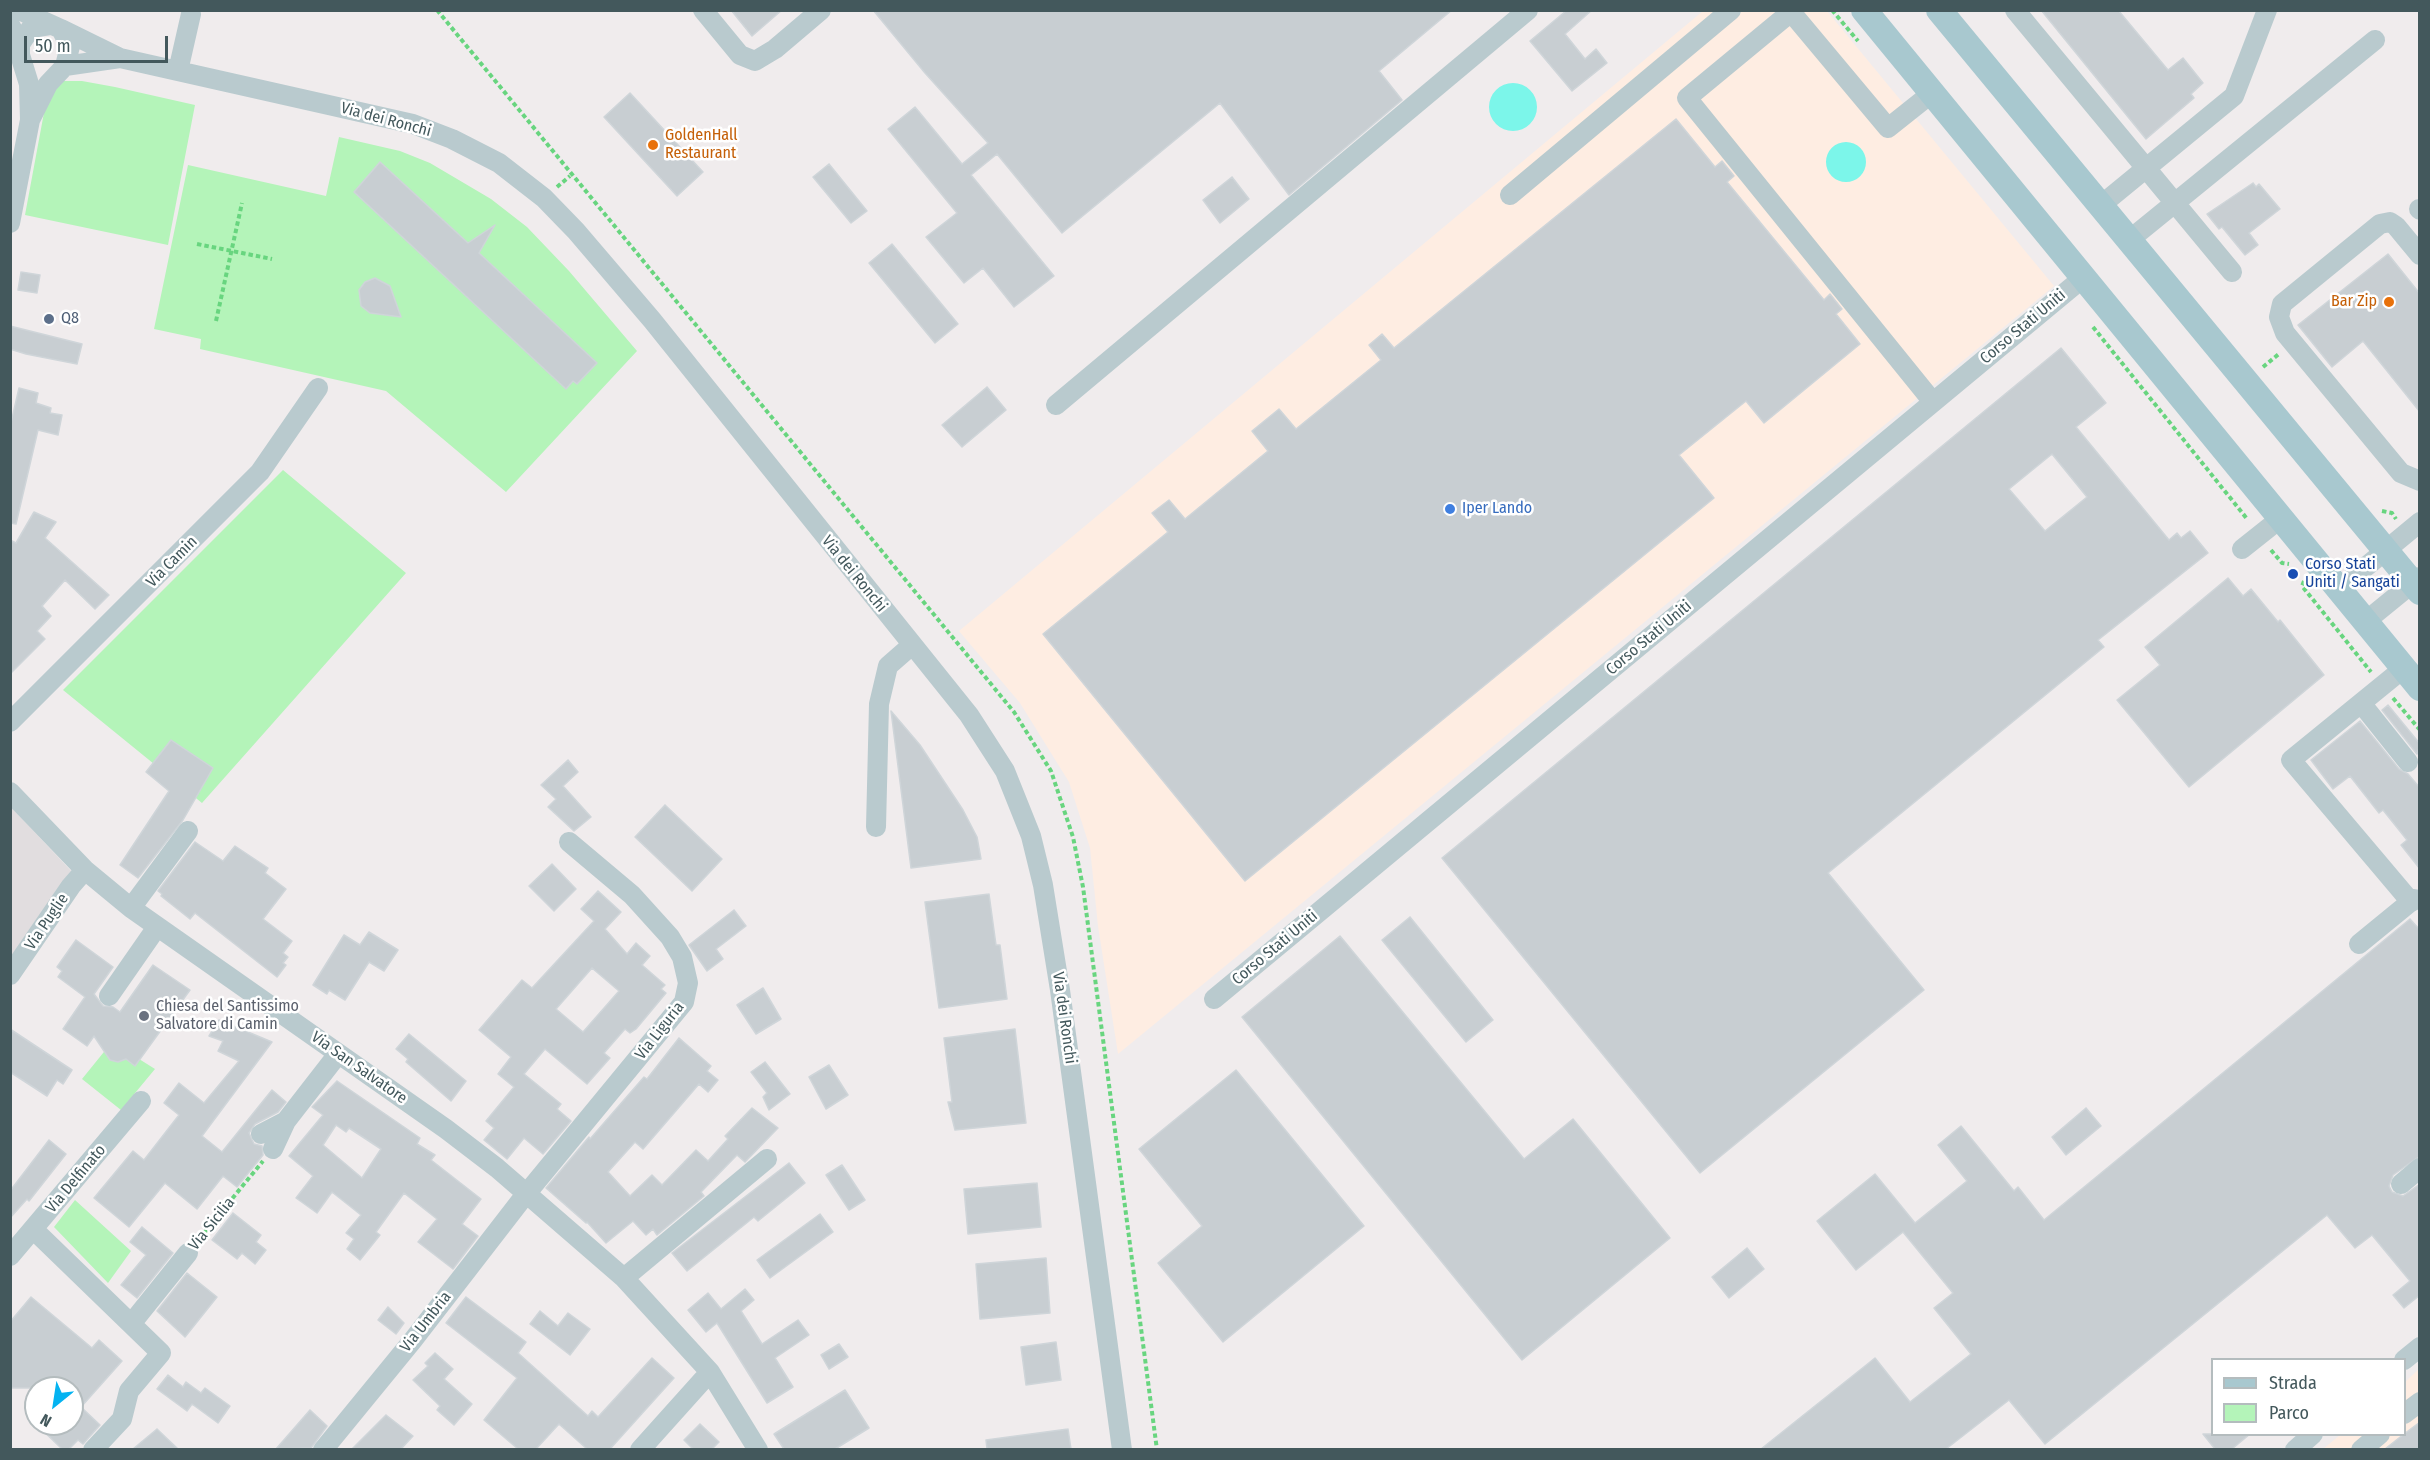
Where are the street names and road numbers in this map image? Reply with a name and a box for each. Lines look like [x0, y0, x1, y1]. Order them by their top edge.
street label: Via dei Ronchi [339, 99, 433, 141]
street label: Corso Stati Uniti [1976, 286, 2070, 368]
street label: Via Camin [142, 532, 202, 592]
street label: Via dei Ronchi [817, 532, 891, 616]
street label: Corso Stati Uniti [1602, 597, 1696, 679]
street label: Via Puglie [21, 890, 73, 954]
street label: Corso Stati Uniti [1228, 907, 1322, 989]
street label: Via dei Ronchi [1048, 971, 1080, 1065]
street label: Via Liguria [631, 998, 689, 1064]
street label: Via San Salvatore [307, 1028, 411, 1108]
street label: Via Delfinato [42, 1141, 110, 1217]
street label: Via Sicilia [185, 1194, 239, 1254]
street label: Via Umbria [396, 1288, 456, 1356]

